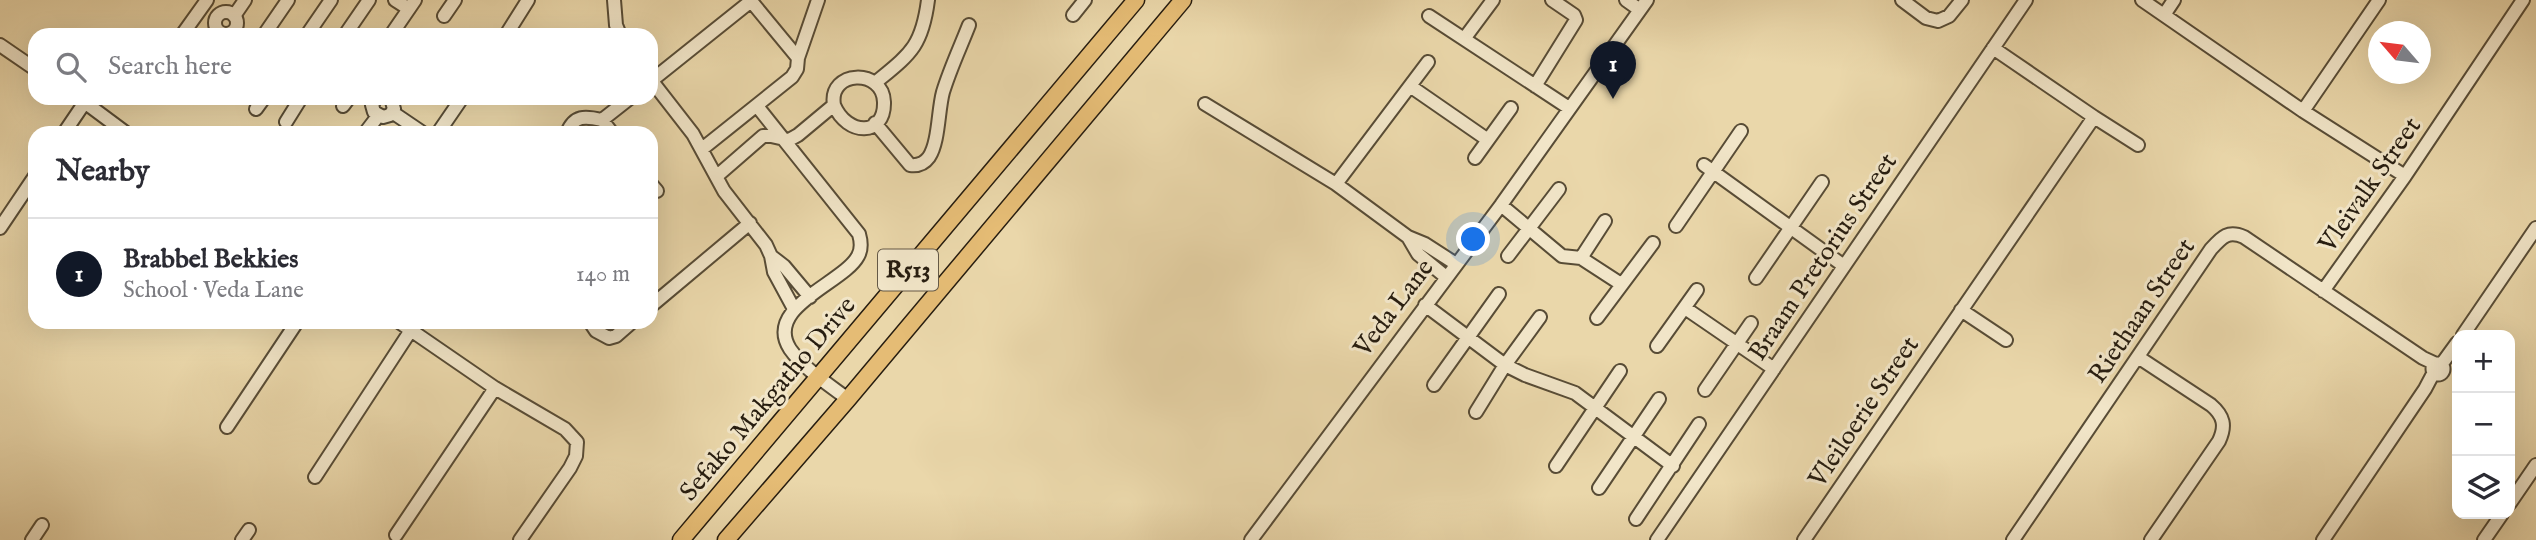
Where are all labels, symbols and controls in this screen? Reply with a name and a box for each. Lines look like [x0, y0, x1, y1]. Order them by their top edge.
north arrow [2368, 21, 2431, 84]
search box [28, 28, 658, 105]
pin: 1 [1590, 41, 1636, 99]
icon: search [52, 48, 90, 86]
text: Search here [108, 50, 232, 83]
street label: Vleivalk Street [2311, 111, 2429, 260]
street label: Braam Pretorius Street [1741, 147, 1905, 367]
text: Nearby [56, 153, 149, 191]
your location [1456, 222, 1490, 256]
street label: Riethaan Street [2081, 232, 2203, 390]
text: Brabbel Bekkies [123, 243, 298, 276]
road number: R513 [878, 249, 938, 290]
street label: Veda Lane [1346, 253, 1441, 364]
text: 1 [75, 260, 83, 289]
text: 140 m [576, 260, 630, 289]
text: School · Veda Lane [123, 276, 304, 305]
street label: Sefako Makgatho Drive [673, 290, 863, 508]
street label: Vleiloerie Street [1801, 330, 1927, 495]
map controls [2452, 330, 2515, 519]
button: + [2452, 330, 2515, 393]
button: − [2452, 393, 2515, 456]
button: layers [2452, 456, 2515, 519]

